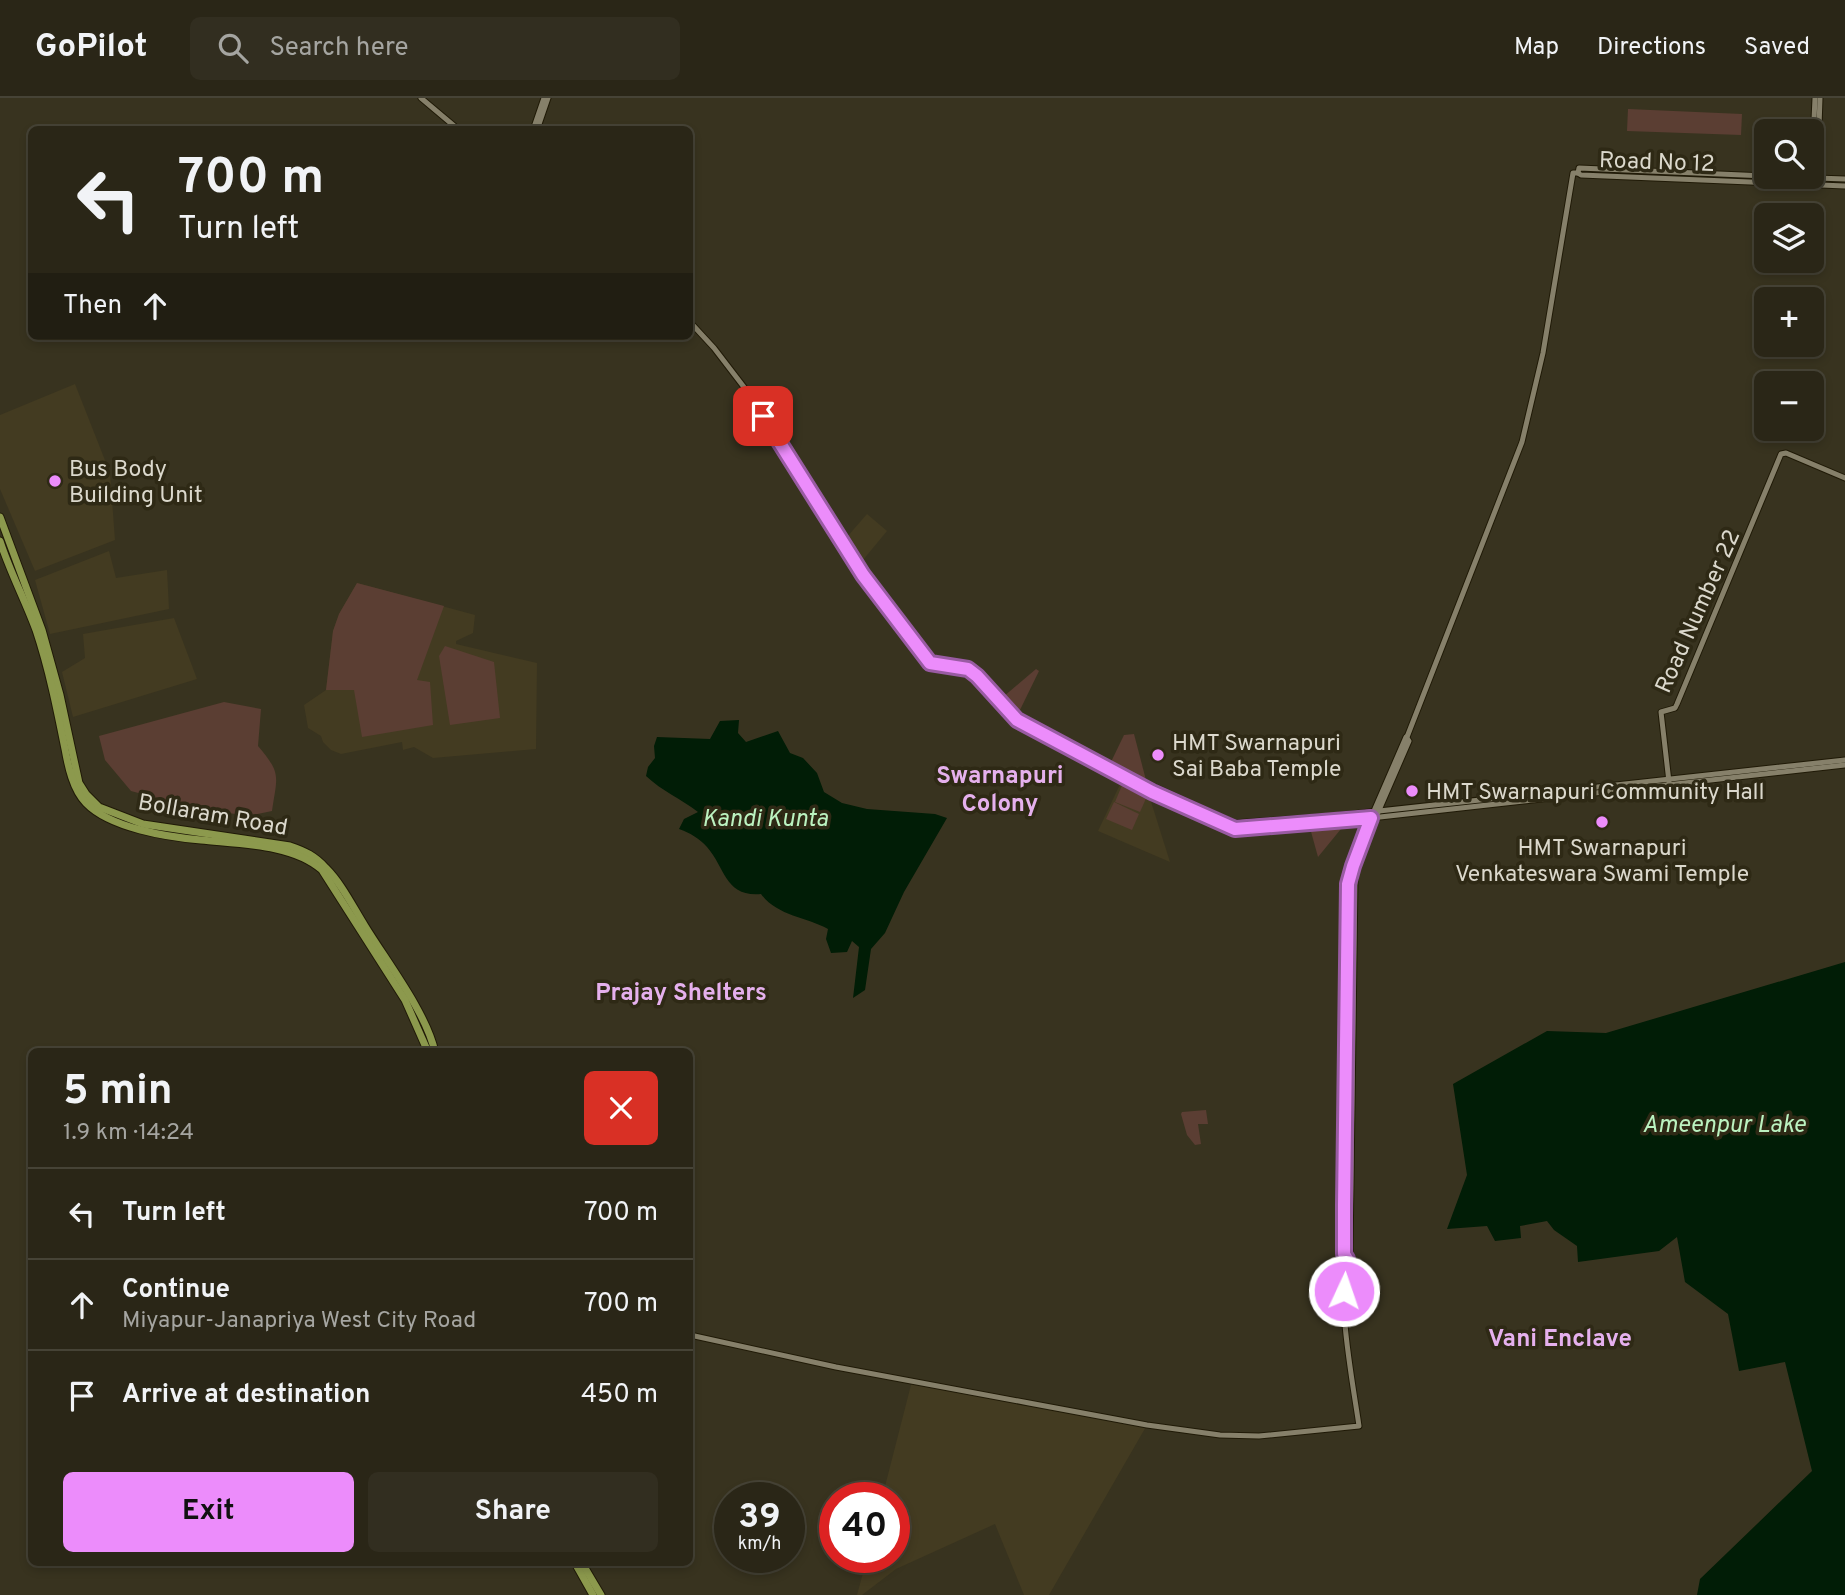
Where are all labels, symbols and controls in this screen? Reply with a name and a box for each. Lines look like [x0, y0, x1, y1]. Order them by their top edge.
search box [190, 17, 680, 80]
text: GoPilot [35, 27, 148, 69]
icon: search [214, 29, 252, 67]
text: Search here [270, 32, 408, 65]
text: Map [1514, 33, 1559, 63]
text: Directions [1597, 33, 1706, 63]
text: Saved [1744, 33, 1810, 63]
map controls [1754, 119, 1824, 441]
button: search [1754, 119, 1824, 189]
street label: Road No 12 [1599, 147, 1715, 180]
text: 700 m [178, 149, 324, 211]
icon: left [63, 154, 154, 245]
button: layers [1754, 203, 1824, 273]
text: Turn left [178, 210, 299, 250]
icon: ahead [136, 287, 174, 325]
button: + [1754, 287, 1824, 357]
text: Then [63, 290, 122, 323]
button: − [1754, 371, 1824, 441]
pin [733, 386, 793, 446]
icon: arrive [744, 397, 782, 435]
place label: Bus Body Building Unit [69, 456, 203, 511]
marker: Bus Body Building Unit [47, 473, 63, 489]
street label: Road Number 22 [1650, 526, 1748, 698]
place label: HMT Swarnapuri Sai Baba Temple [1172, 730, 1341, 785]
marker: HMT Swarnapuri Sai Baba Temple [1150, 747, 1166, 763]
district label: Swarnapuri Colony [936, 762, 1064, 820]
place label: HMT Swarnapuri Community Hall [1426, 779, 1765, 808]
marker: HMT Swarnapuri Community Hall [1404, 783, 1420, 799]
street label: Bollaram Road [135, 789, 290, 844]
water label: Kandi Kunta [702, 805, 829, 835]
marker: HMT Swarnapuri Venkateswara Swami Temple [1594, 814, 1610, 830]
place label: HMT Swarnapuri Venkateswara Swami Temple [1455, 835, 1749, 890]
district label: Prajay Shelters [595, 979, 767, 1009]
text: 5 min [63, 1066, 173, 1119]
button: close [584, 1071, 658, 1145]
water label: Ameenpur Lake [1642, 1111, 1806, 1141]
text: 1.9 km · 14:24 [63, 1119, 194, 1148]
icon: left [63, 1195, 101, 1233]
text: Turn left [122, 1197, 226, 1230]
text: 700 m [584, 1197, 658, 1230]
position arrow [1307, 1254, 1381, 1328]
text: Continue [122, 1274, 230, 1307]
icon: ahead [63, 1286, 101, 1324]
text: 700 m [584, 1288, 658, 1321]
text: Miyapur-Janapriya West City Road [122, 1307, 476, 1336]
district label: Vani Enclave [1488, 1325, 1632, 1355]
icon: arrive [63, 1377, 101, 1415]
text: Arrive at destination [122, 1379, 370, 1412]
text: 450 m [581, 1379, 658, 1412]
button: Exit [63, 1472, 354, 1552]
button: Share [368, 1472, 658, 1552]
speed limit sign: 40 [819, 1482, 910, 1573]
text: 39 [738, 1496, 781, 1540]
text: km/h [738, 1533, 781, 1556]

